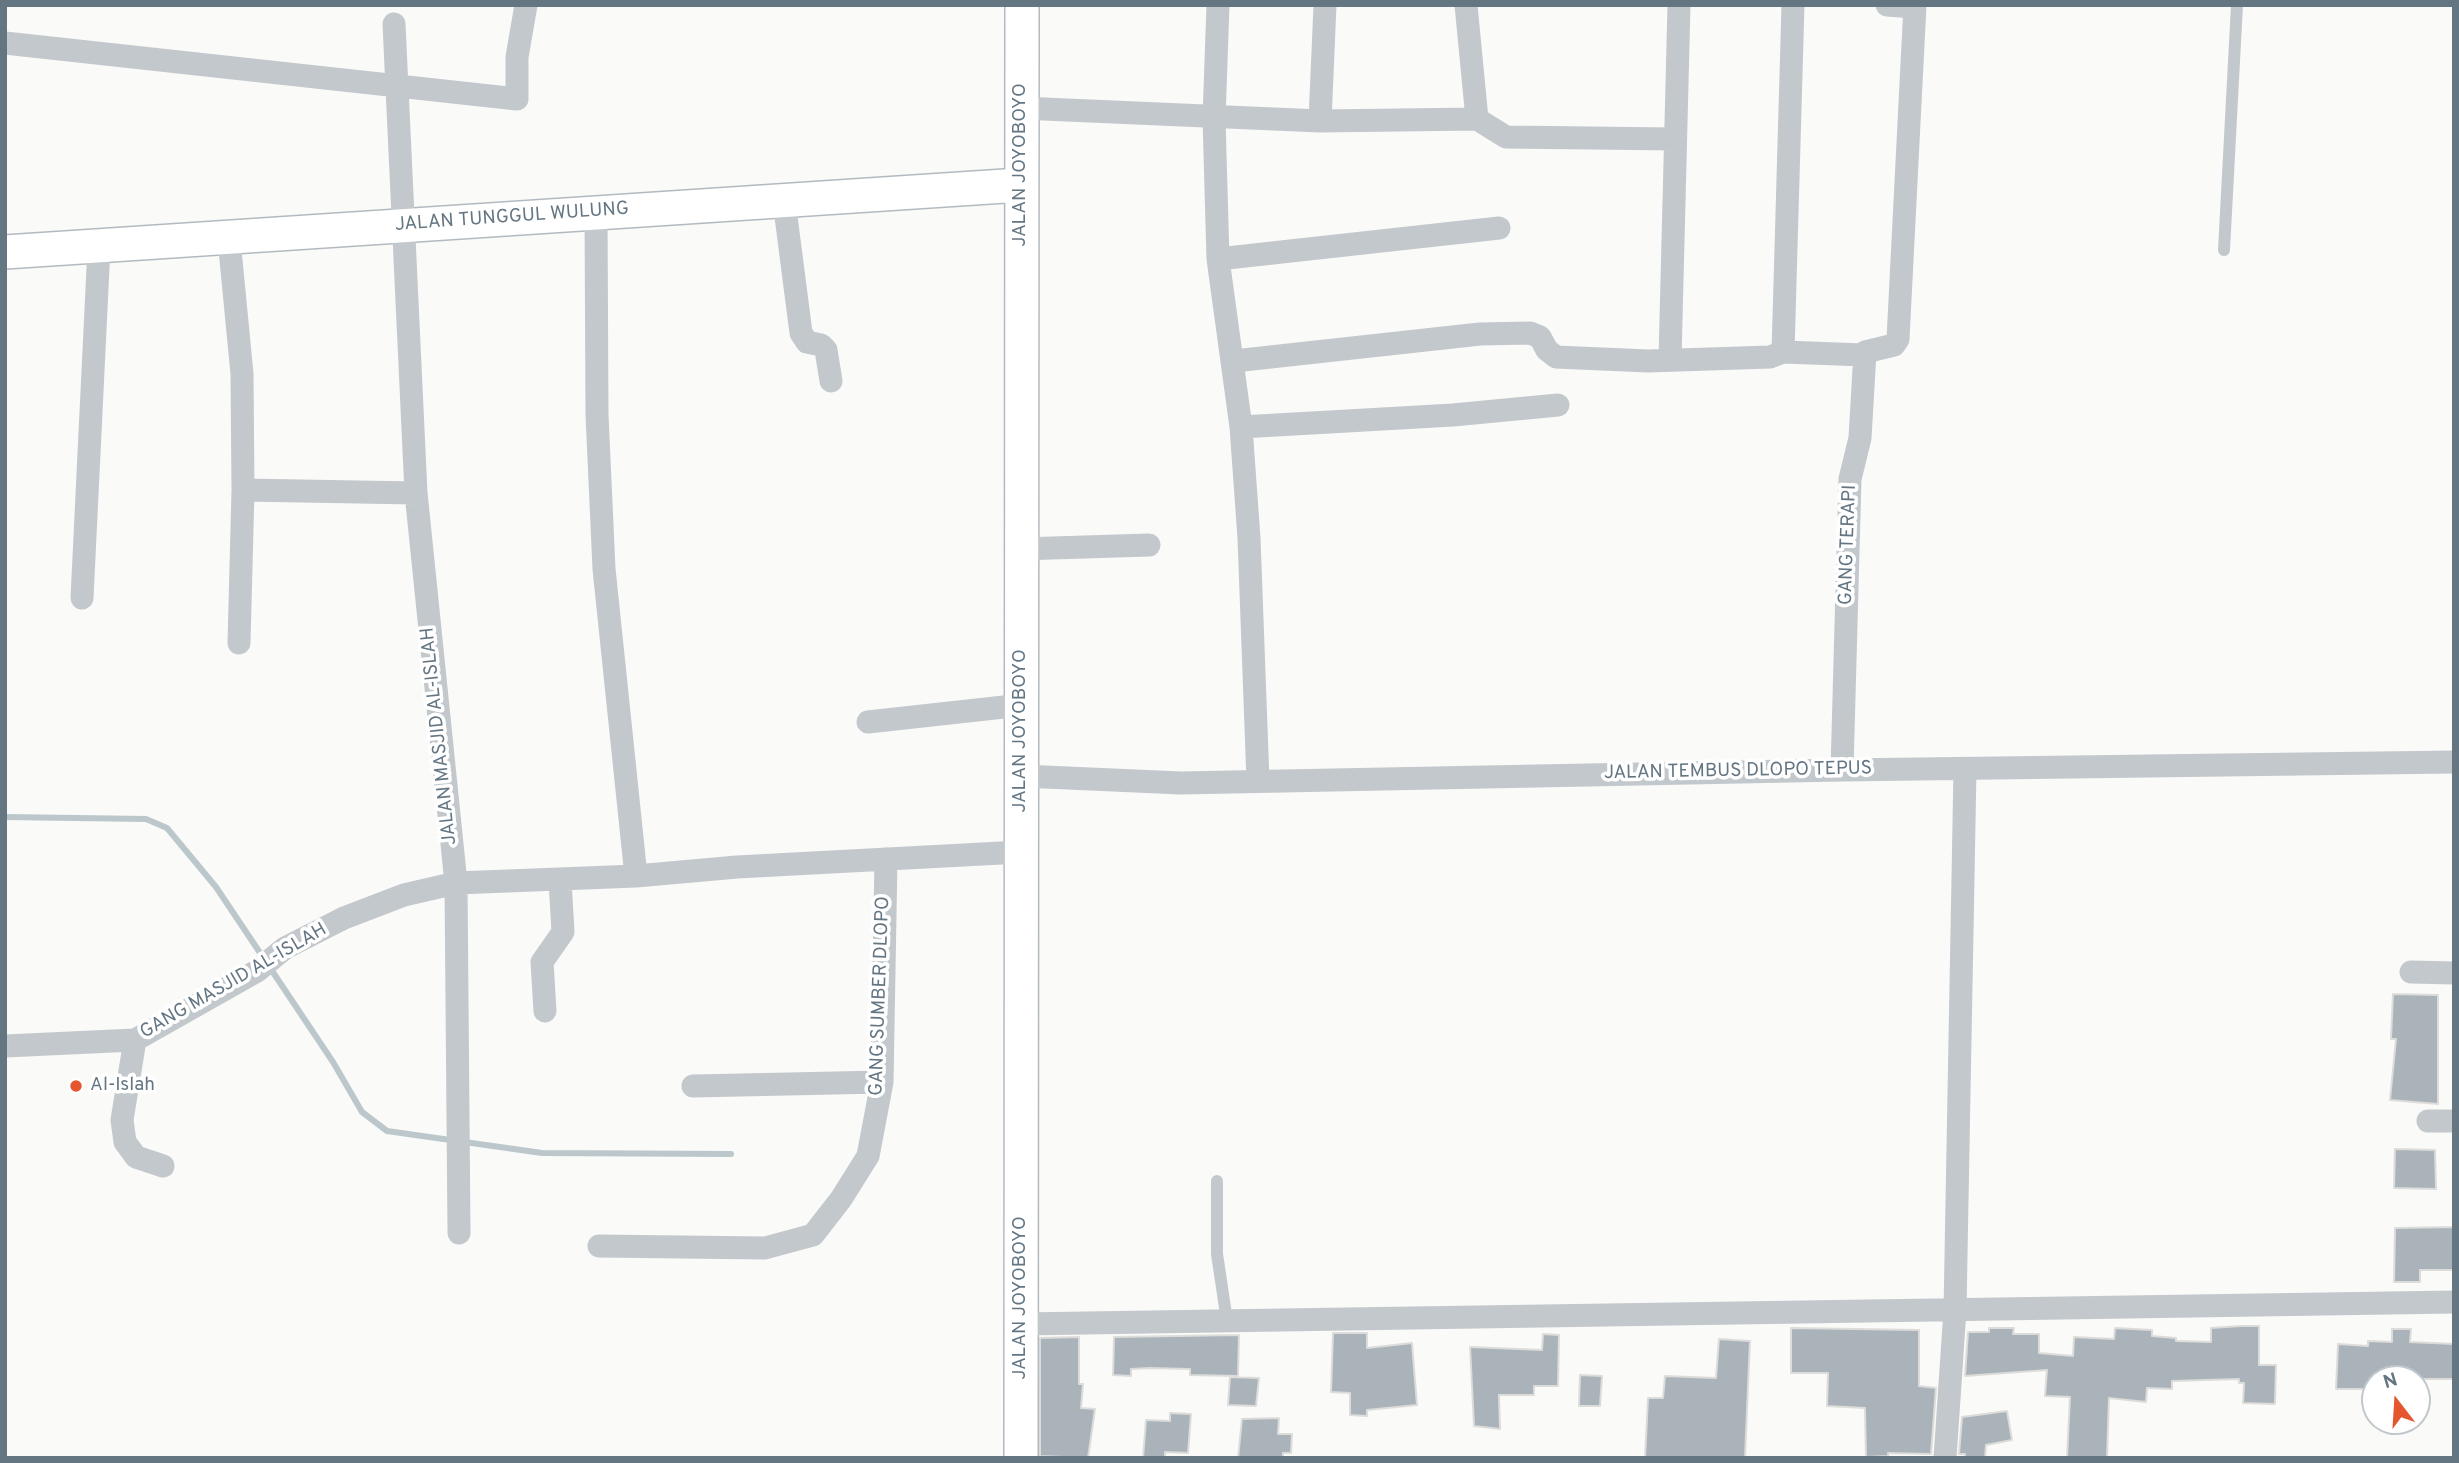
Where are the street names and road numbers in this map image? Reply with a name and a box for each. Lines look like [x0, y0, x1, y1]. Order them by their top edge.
street label: JALAN JOYOBOYO [1010, 83, 1032, 247]
street label: JALAN TUNGGUL WULUNG [394, 198, 630, 238]
street label: GANG TERAPI [1836, 484, 1862, 606]
street label: JALAN MASJID AL-ISLAH [417, 626, 463, 846]
street label: JALAN JOYOBOYO [1010, 649, 1032, 813]
street label: JALAN TEMBUS DLOPO TEPUS [1604, 758, 1872, 786]
street label: GANG SUMBER DLOPO [866, 896, 896, 1096]
street label: GANG MASJID AL-ISLAH [137, 919, 331, 1045]
street label: JALAN JOYOBOYO [1010, 1216, 1032, 1380]

